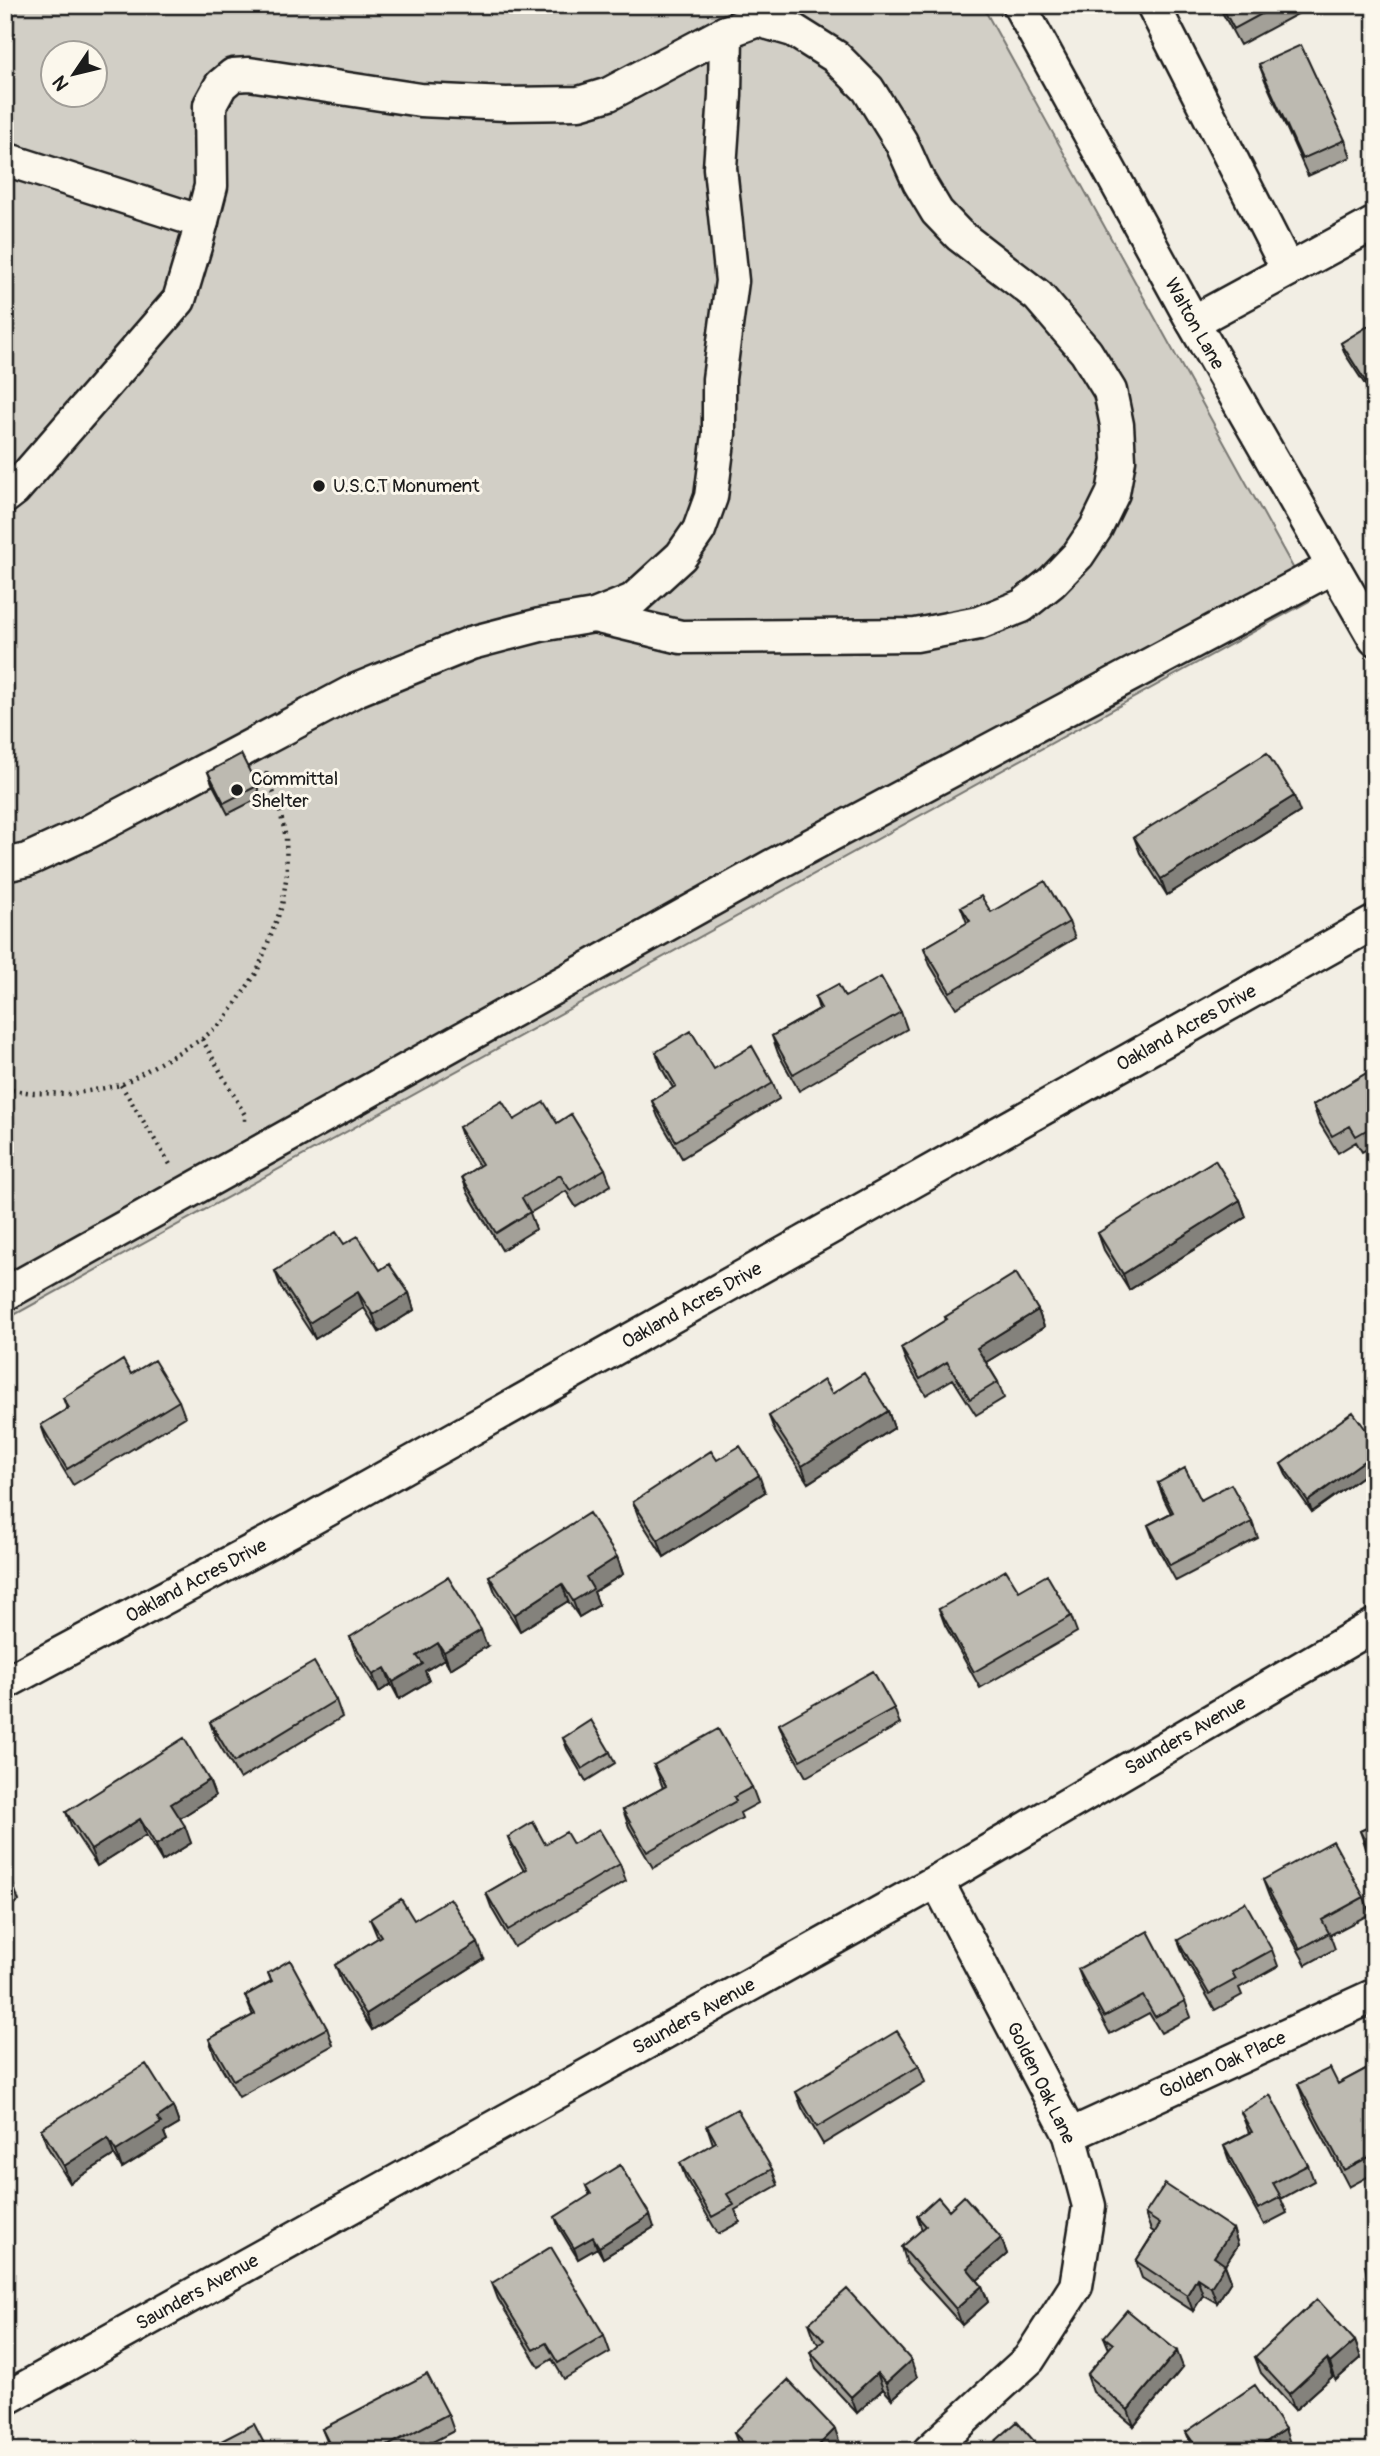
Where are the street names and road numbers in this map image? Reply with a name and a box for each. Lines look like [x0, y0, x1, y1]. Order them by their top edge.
street label: Walton Lane [1159, 274, 1230, 375]
street label: Oakland Acres Drive [1112, 979, 1261, 1077]
street label: Oakland Acres Drive [618, 1256, 767, 1354]
street label: Oakland Acres Drive [122, 1533, 272, 1628]
street label: Saunders Avenue [1120, 1691, 1251, 1781]
street label: Saunders Avenue [628, 1972, 760, 2060]
street label: Golden Oak Lane [1001, 2018, 1081, 2148]
street label: Golden Oak Place [1156, 2025, 1290, 2104]
street label: Saunders Avenue [132, 2248, 263, 2336]

